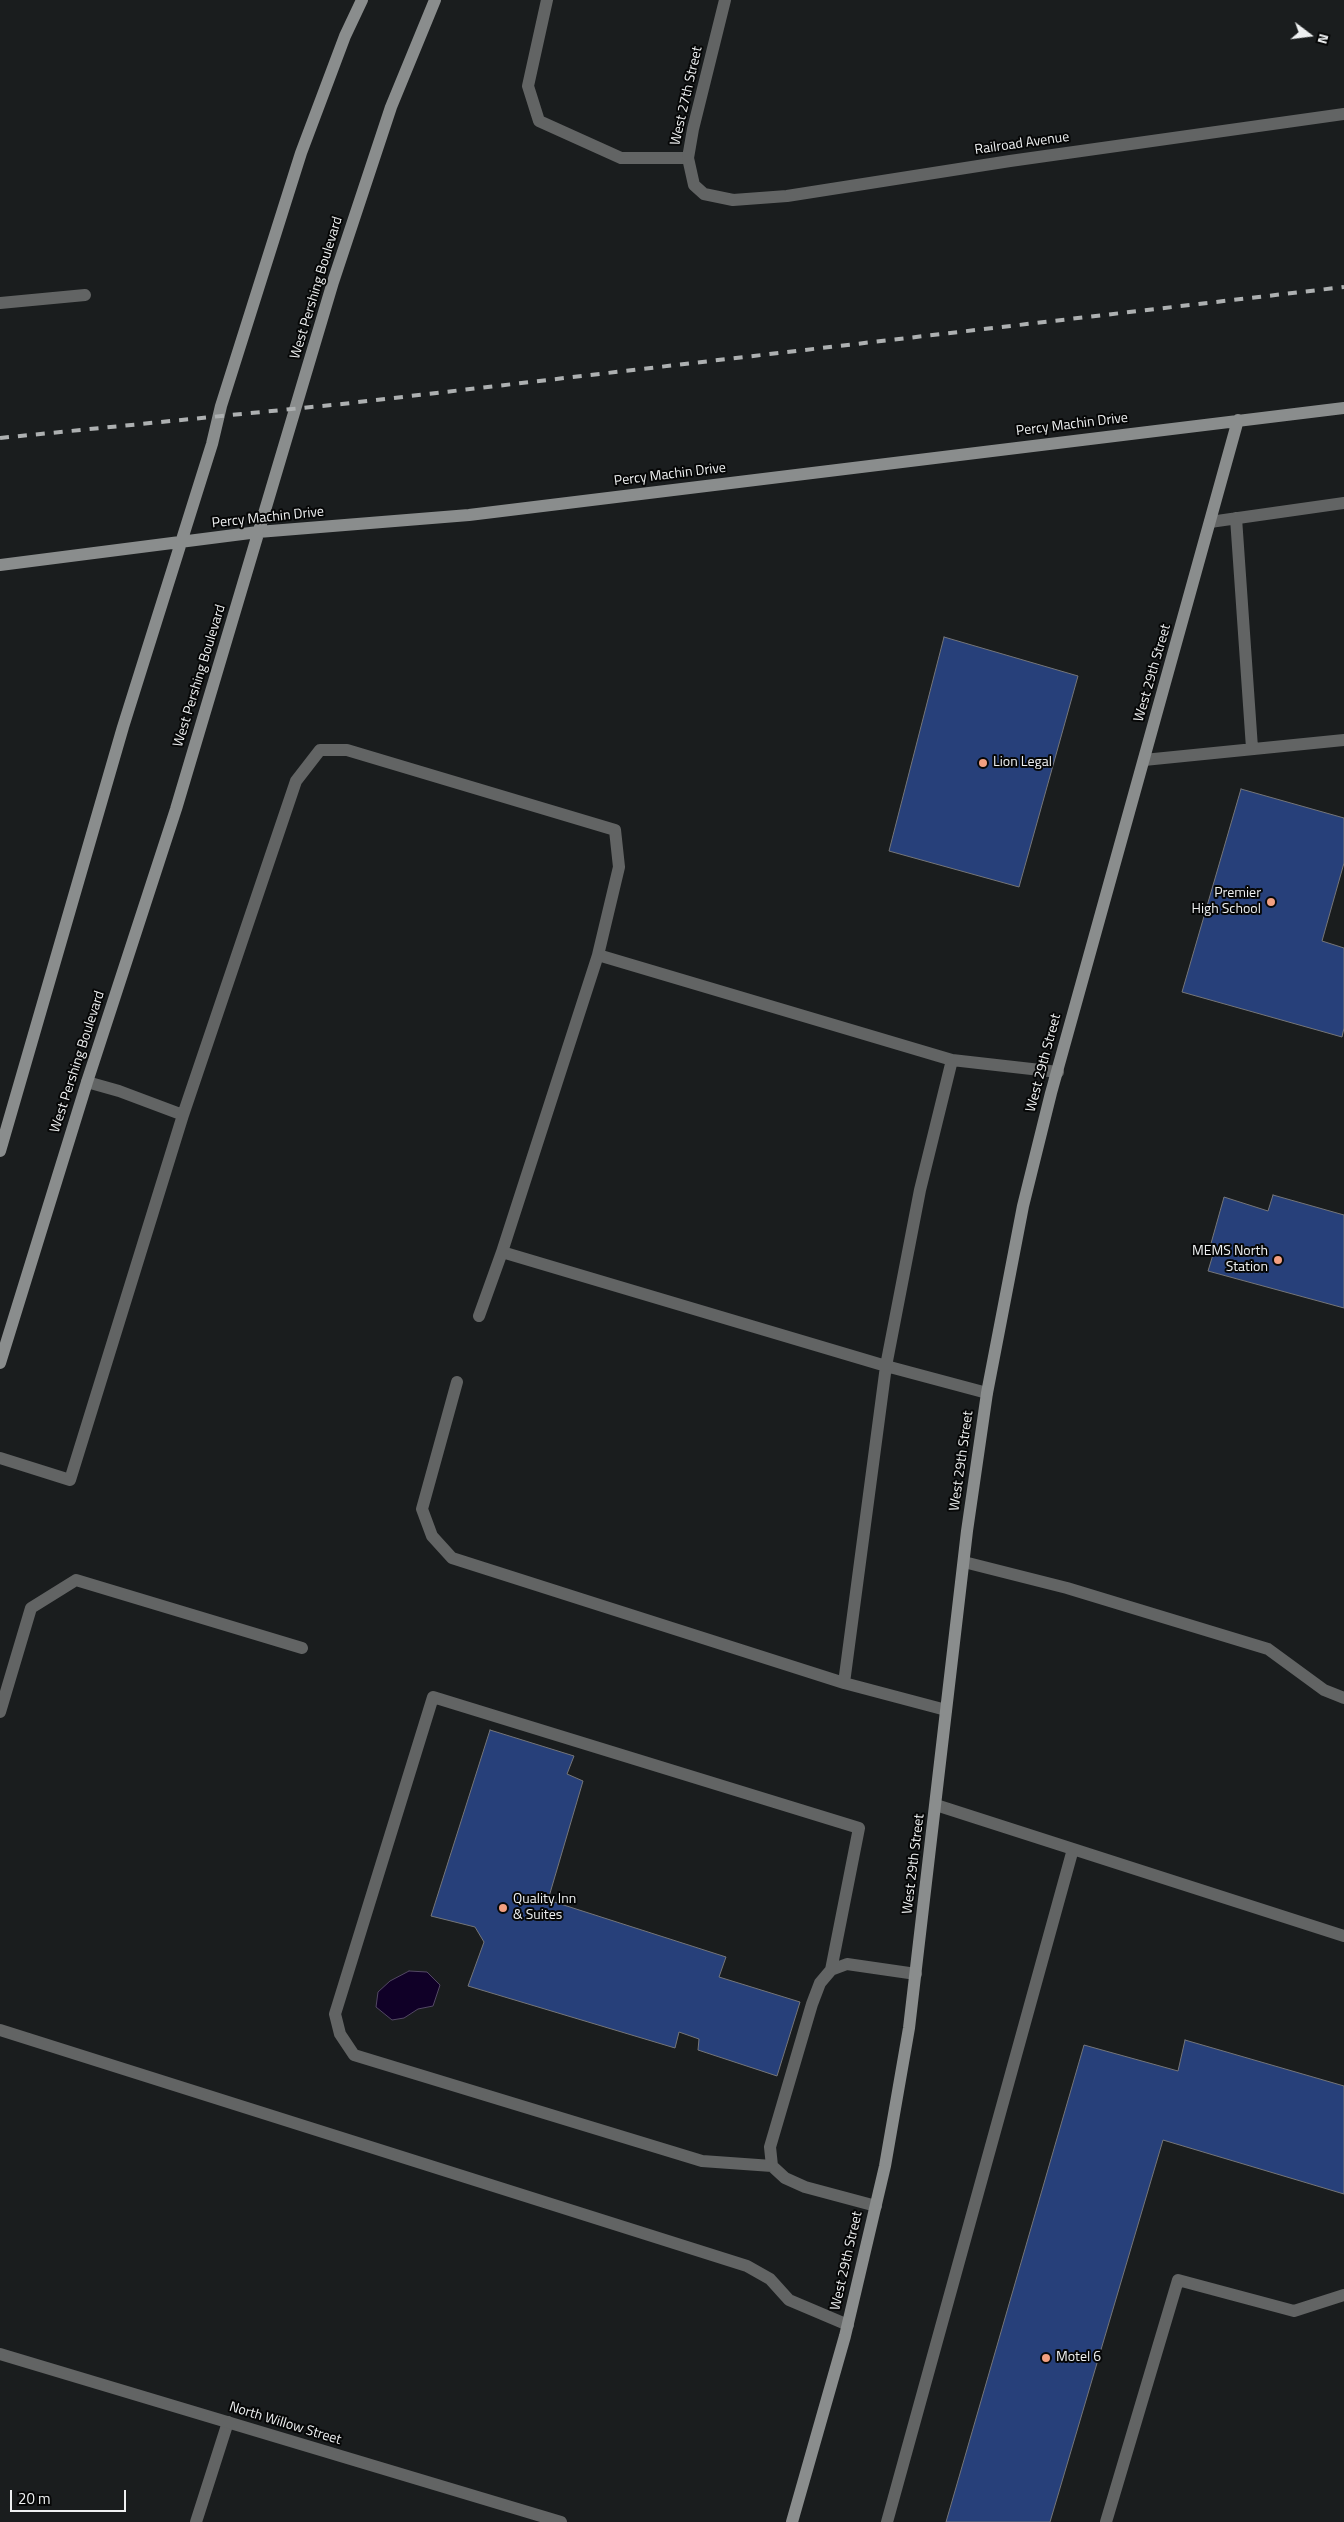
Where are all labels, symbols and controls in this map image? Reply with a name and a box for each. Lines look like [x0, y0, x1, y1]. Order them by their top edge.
north arrow [1284, 10, 1334, 60]
text: N [1313, 32, 1335, 46]
street label: West 27th Street [667, 45, 707, 147]
street label: Railroad Avenue [974, 129, 1070, 159]
street label: West Pershing Boulevard [287, 215, 347, 361]
street label: Percy Machin Drive [1015, 410, 1129, 440]
street label: Percy Machin Drive [613, 460, 727, 490]
street label: Percy Machin Drive [211, 504, 325, 532]
street label: West Pershing Boulevard [170, 603, 230, 749]
street label: West 29th Street [1131, 622, 1175, 724]
place label: Lion Legal [993, 755, 1052, 771]
marker: Lion Legal [977, 757, 989, 769]
place label: Premier High School [1191, 886, 1261, 919]
marker: Premier High School [1265, 896, 1277, 908]
street label: West Pershing Boulevard [47, 989, 109, 1135]
street label: West 29th Street [1023, 1012, 1065, 1114]
place label: MEMS North Station [1192, 1244, 1268, 1276]
marker: MEMS North Station [1272, 1254, 1284, 1266]
street label: West 29th Street [947, 1410, 977, 1512]
street label: West 29th Street [900, 1813, 928, 1915]
place label: Quality Inn & Suites [513, 1892, 576, 1924]
marker: Quality Inn & Suites [497, 1902, 509, 1914]
street label: West 29th Street [827, 2210, 867, 2312]
place label: Motel 6 [1056, 2350, 1101, 2366]
marker: Motel 6 [1040, 2352, 1052, 2364]
street label: North Willow Street [227, 2399, 343, 2449]
scale bar [12, 2480, 129, 2512]
text: 20 m [18, 2487, 51, 2510]

